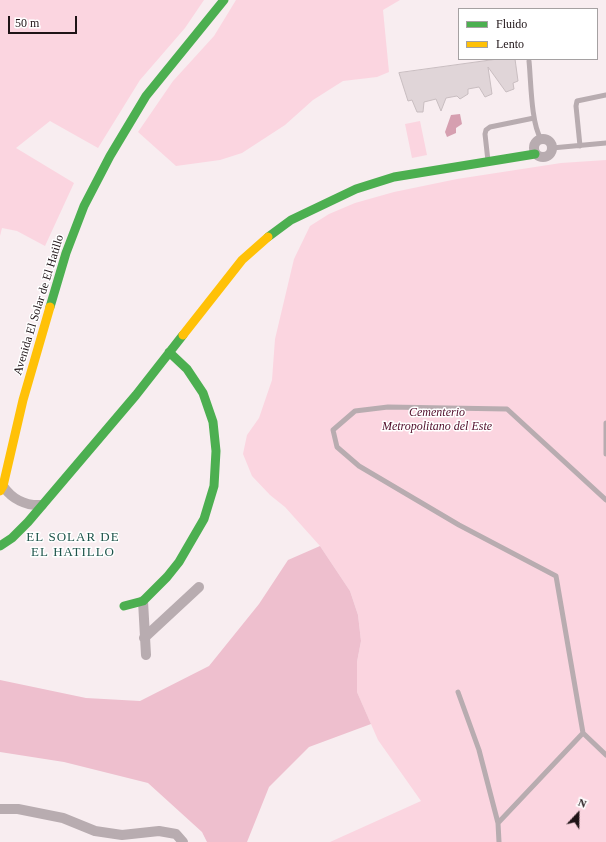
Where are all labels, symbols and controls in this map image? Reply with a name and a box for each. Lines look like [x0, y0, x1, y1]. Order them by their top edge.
scale bar [10, 8, 79, 34]
legend [458, 8, 598, 60]
text: 50 m [15, 16, 39, 30]
text: Fluido [496, 17, 527, 31]
text: Lento [496, 37, 524, 51]
street label: Avenida El Solar de El Hatillo [11, 233, 67, 377]
park label: Cementerio Metropolitano del Este [382, 406, 492, 434]
district label: EL SOLAR DE EL HATILLO [26, 530, 120, 561]
north arrow [558, 794, 598, 834]
text: N [577, 796, 588, 810]

